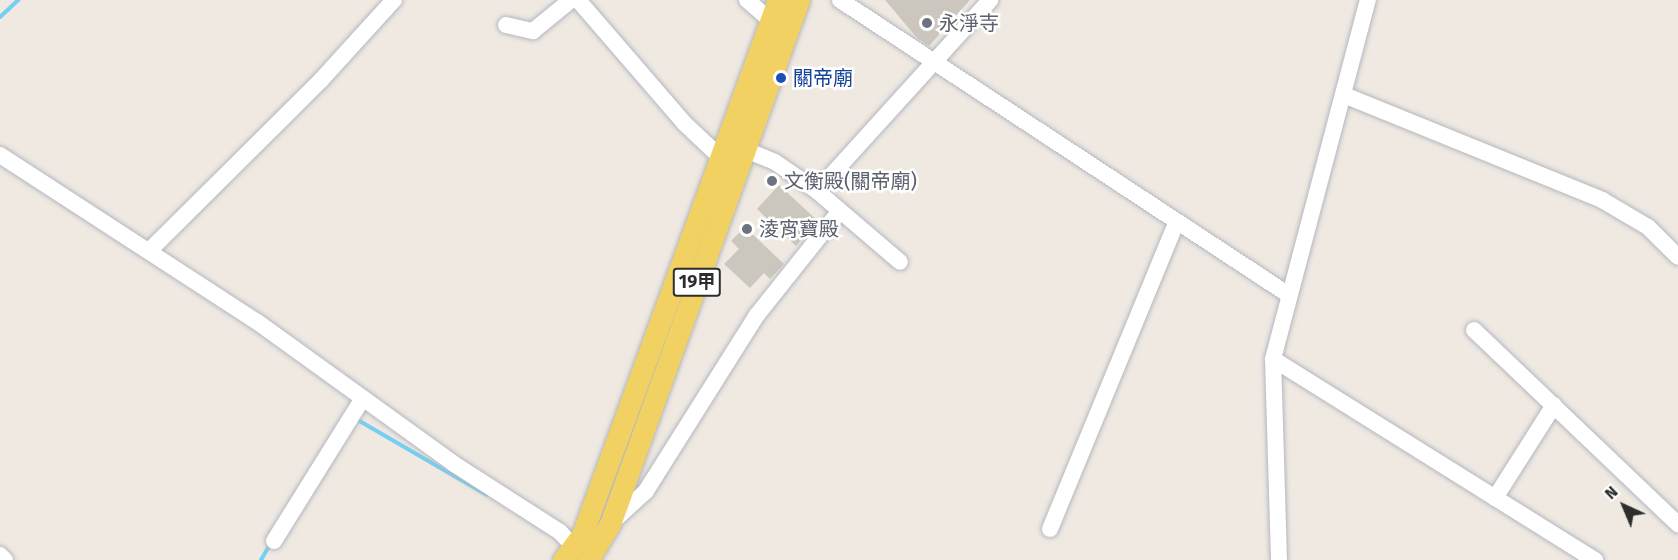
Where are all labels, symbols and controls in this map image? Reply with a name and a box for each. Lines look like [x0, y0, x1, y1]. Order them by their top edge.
place label: 永淨寺 [939, 11, 999, 35]
marker: 永淨寺 [920, 16, 934, 30]
place label: 關帝廟 [793, 66, 853, 90]
marker: 關帝廟 [774, 71, 788, 85]
place label: 文衡殿(關帝廟) [784, 169, 917, 193]
marker: 文衡殿(關帝廟) [765, 174, 779, 188]
place label: 淩宵寶殿 [759, 217, 839, 241]
marker: 淩宵寶殿 [740, 222, 754, 236]
road number: 19甲 [672, 267, 722, 297]
north arrow [1594, 476, 1654, 536]
text: N [1601, 482, 1622, 503]

